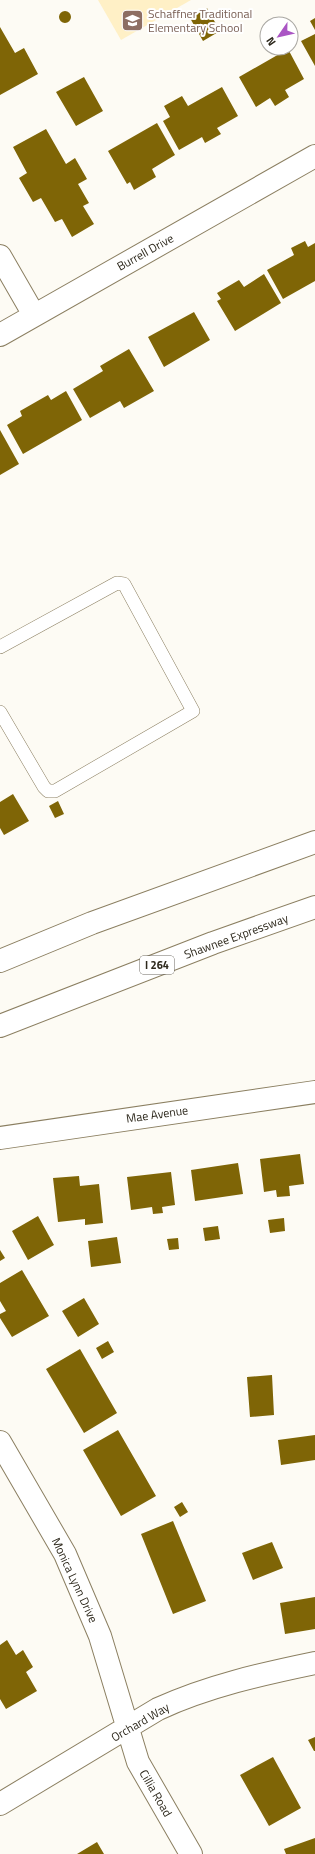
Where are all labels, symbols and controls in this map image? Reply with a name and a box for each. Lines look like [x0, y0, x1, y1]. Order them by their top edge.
place label: Schaffner Traditional Elementary School [148, 4, 252, 37]
school or university icon: Schaffner Traditional Elementary School [120, 7, 146, 33]
north arrow [259, 16, 299, 56]
text: N [262, 34, 279, 49]
street label: Burrell Drive [113, 229, 177, 275]
street label: Shawnee Expressway [181, 908, 291, 964]
road number: I 264 [140, 956, 174, 974]
street label: Mae Avenue [125, 1100, 189, 1128]
street label: Monica Lynn Drive [47, 1534, 103, 1626]
street label: Orchard Way [107, 1697, 173, 1746]
street label: Cillia Road [135, 1766, 177, 1820]

